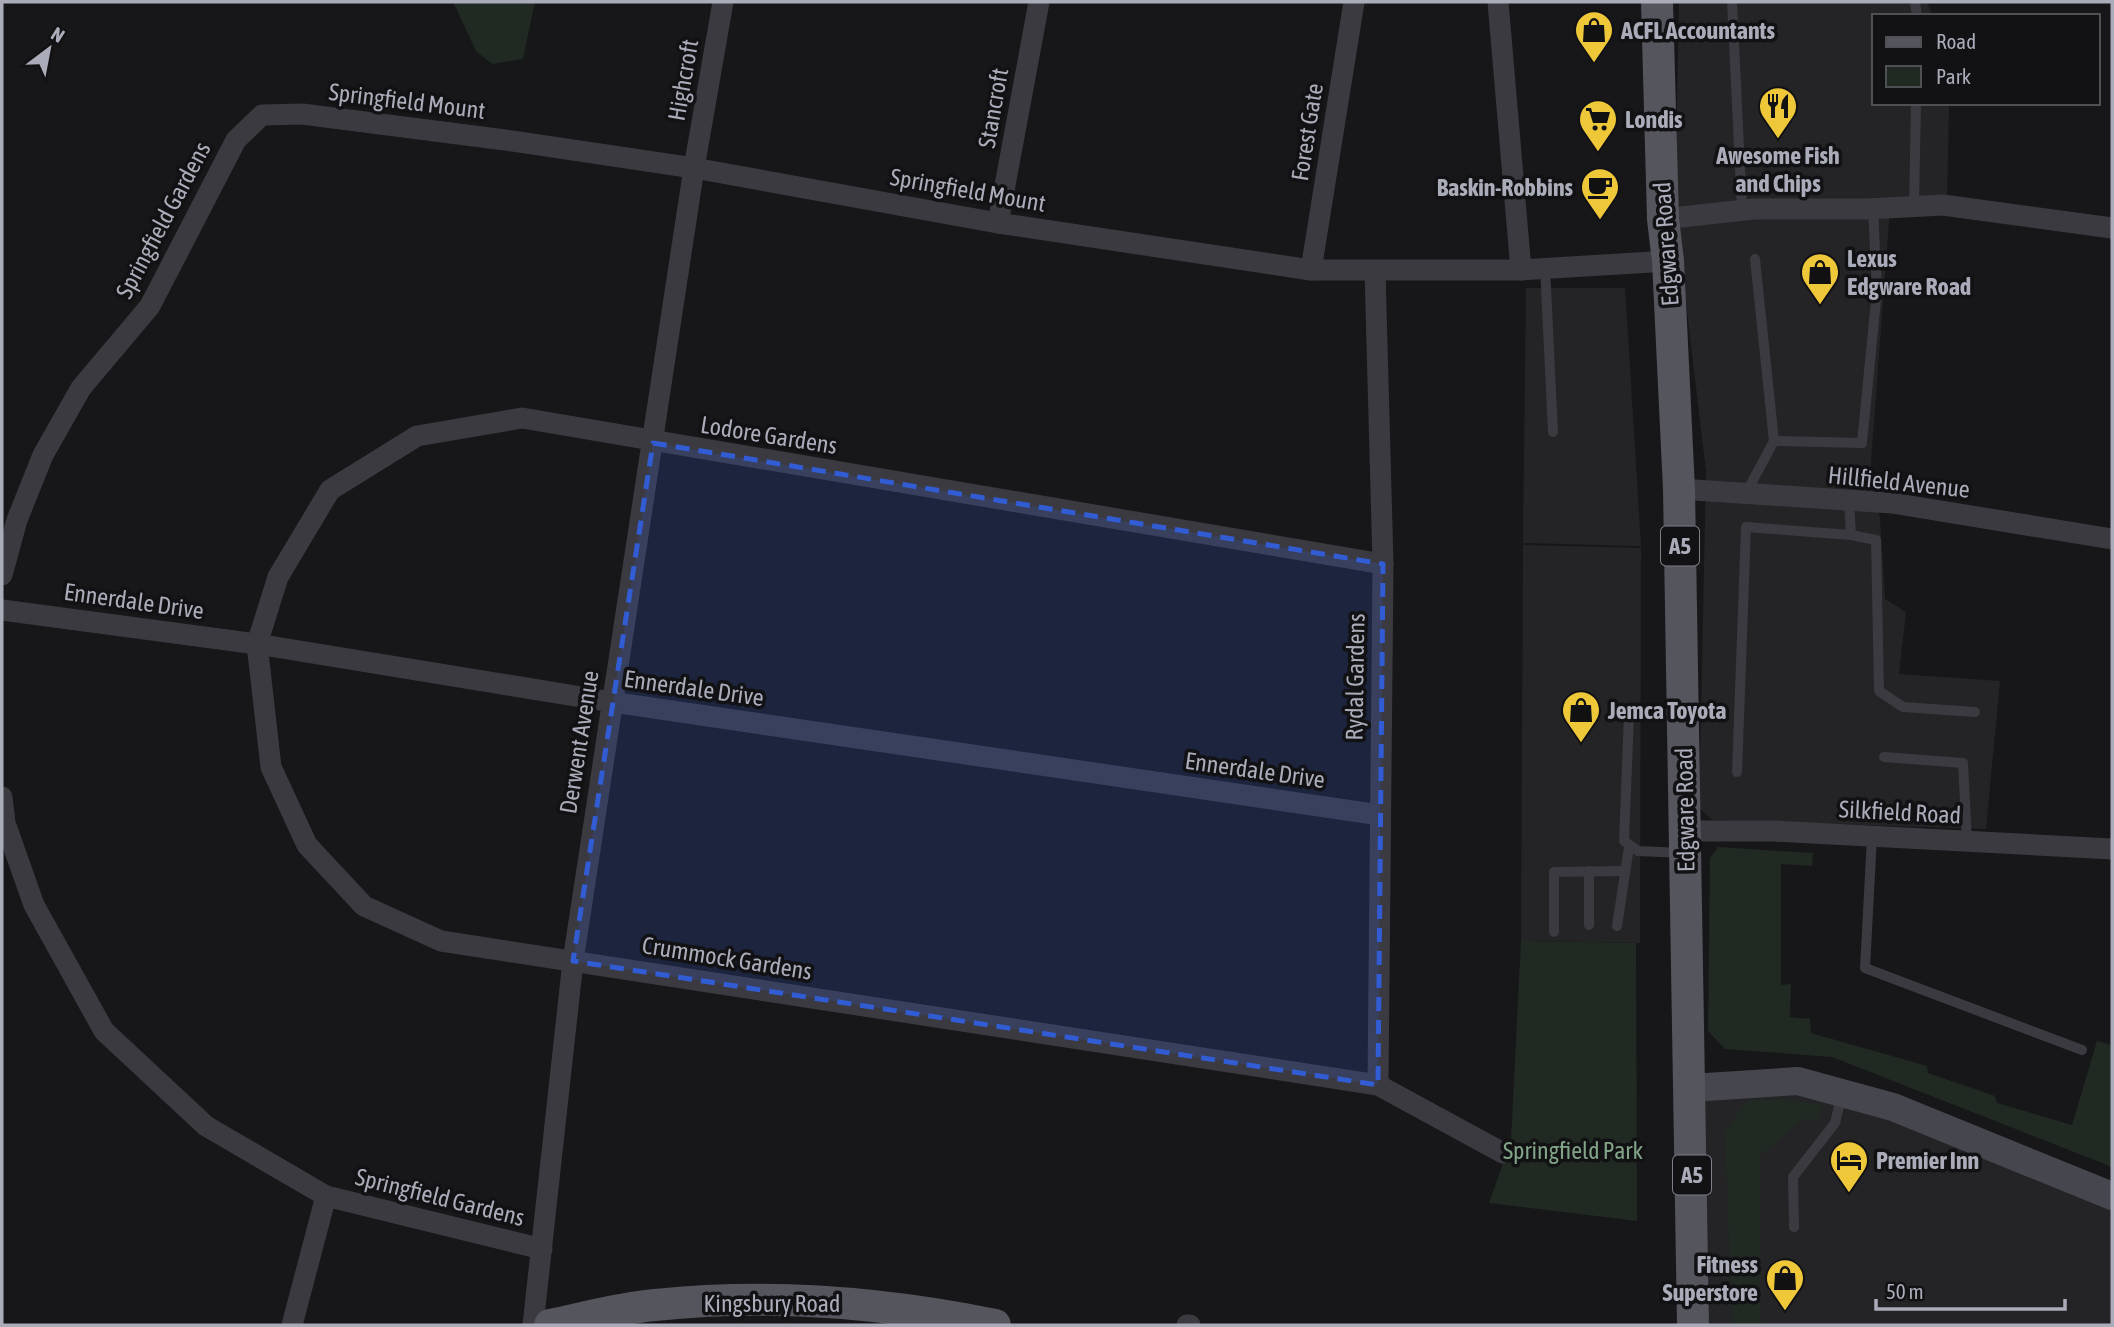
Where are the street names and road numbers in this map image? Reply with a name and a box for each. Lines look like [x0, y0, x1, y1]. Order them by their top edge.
street label: Highcroft [663, 37, 703, 123]
street label: Stancroft [973, 66, 1013, 150]
street label: Springfield Mount [327, 78, 487, 124]
street label: Forest Gate [1286, 81, 1328, 183]
street label: Springfield Gardens [110, 137, 216, 303]
street label: Springfield Mount [888, 163, 1048, 217]
street label: Edgware Road [1648, 181, 1684, 307]
street label: Lodore Gardens [699, 411, 839, 459]
street label: Hillfield Avenue [1827, 461, 1971, 503]
road number: A5 [1661, 526, 1699, 566]
street label: Ennerdale Drive [62, 578, 206, 624]
street label: Rydal Gardens [1340, 613, 1370, 741]
street label: Ennerdale Drive [622, 665, 766, 711]
street label: Derwent Avenue [554, 668, 604, 816]
street label: Ennerdale Drive [1183, 747, 1327, 793]
street label: Edgware Road [1670, 748, 1700, 872]
street label: Silkfield Road [1838, 795, 1962, 829]
street label: Crummock Gardens [640, 931, 814, 985]
road number: A5 [1673, 1156, 1711, 1194]
street label: Springfield Gardens [353, 1163, 527, 1231]
street label: Kingsbury Road [704, 1290, 840, 1317]

